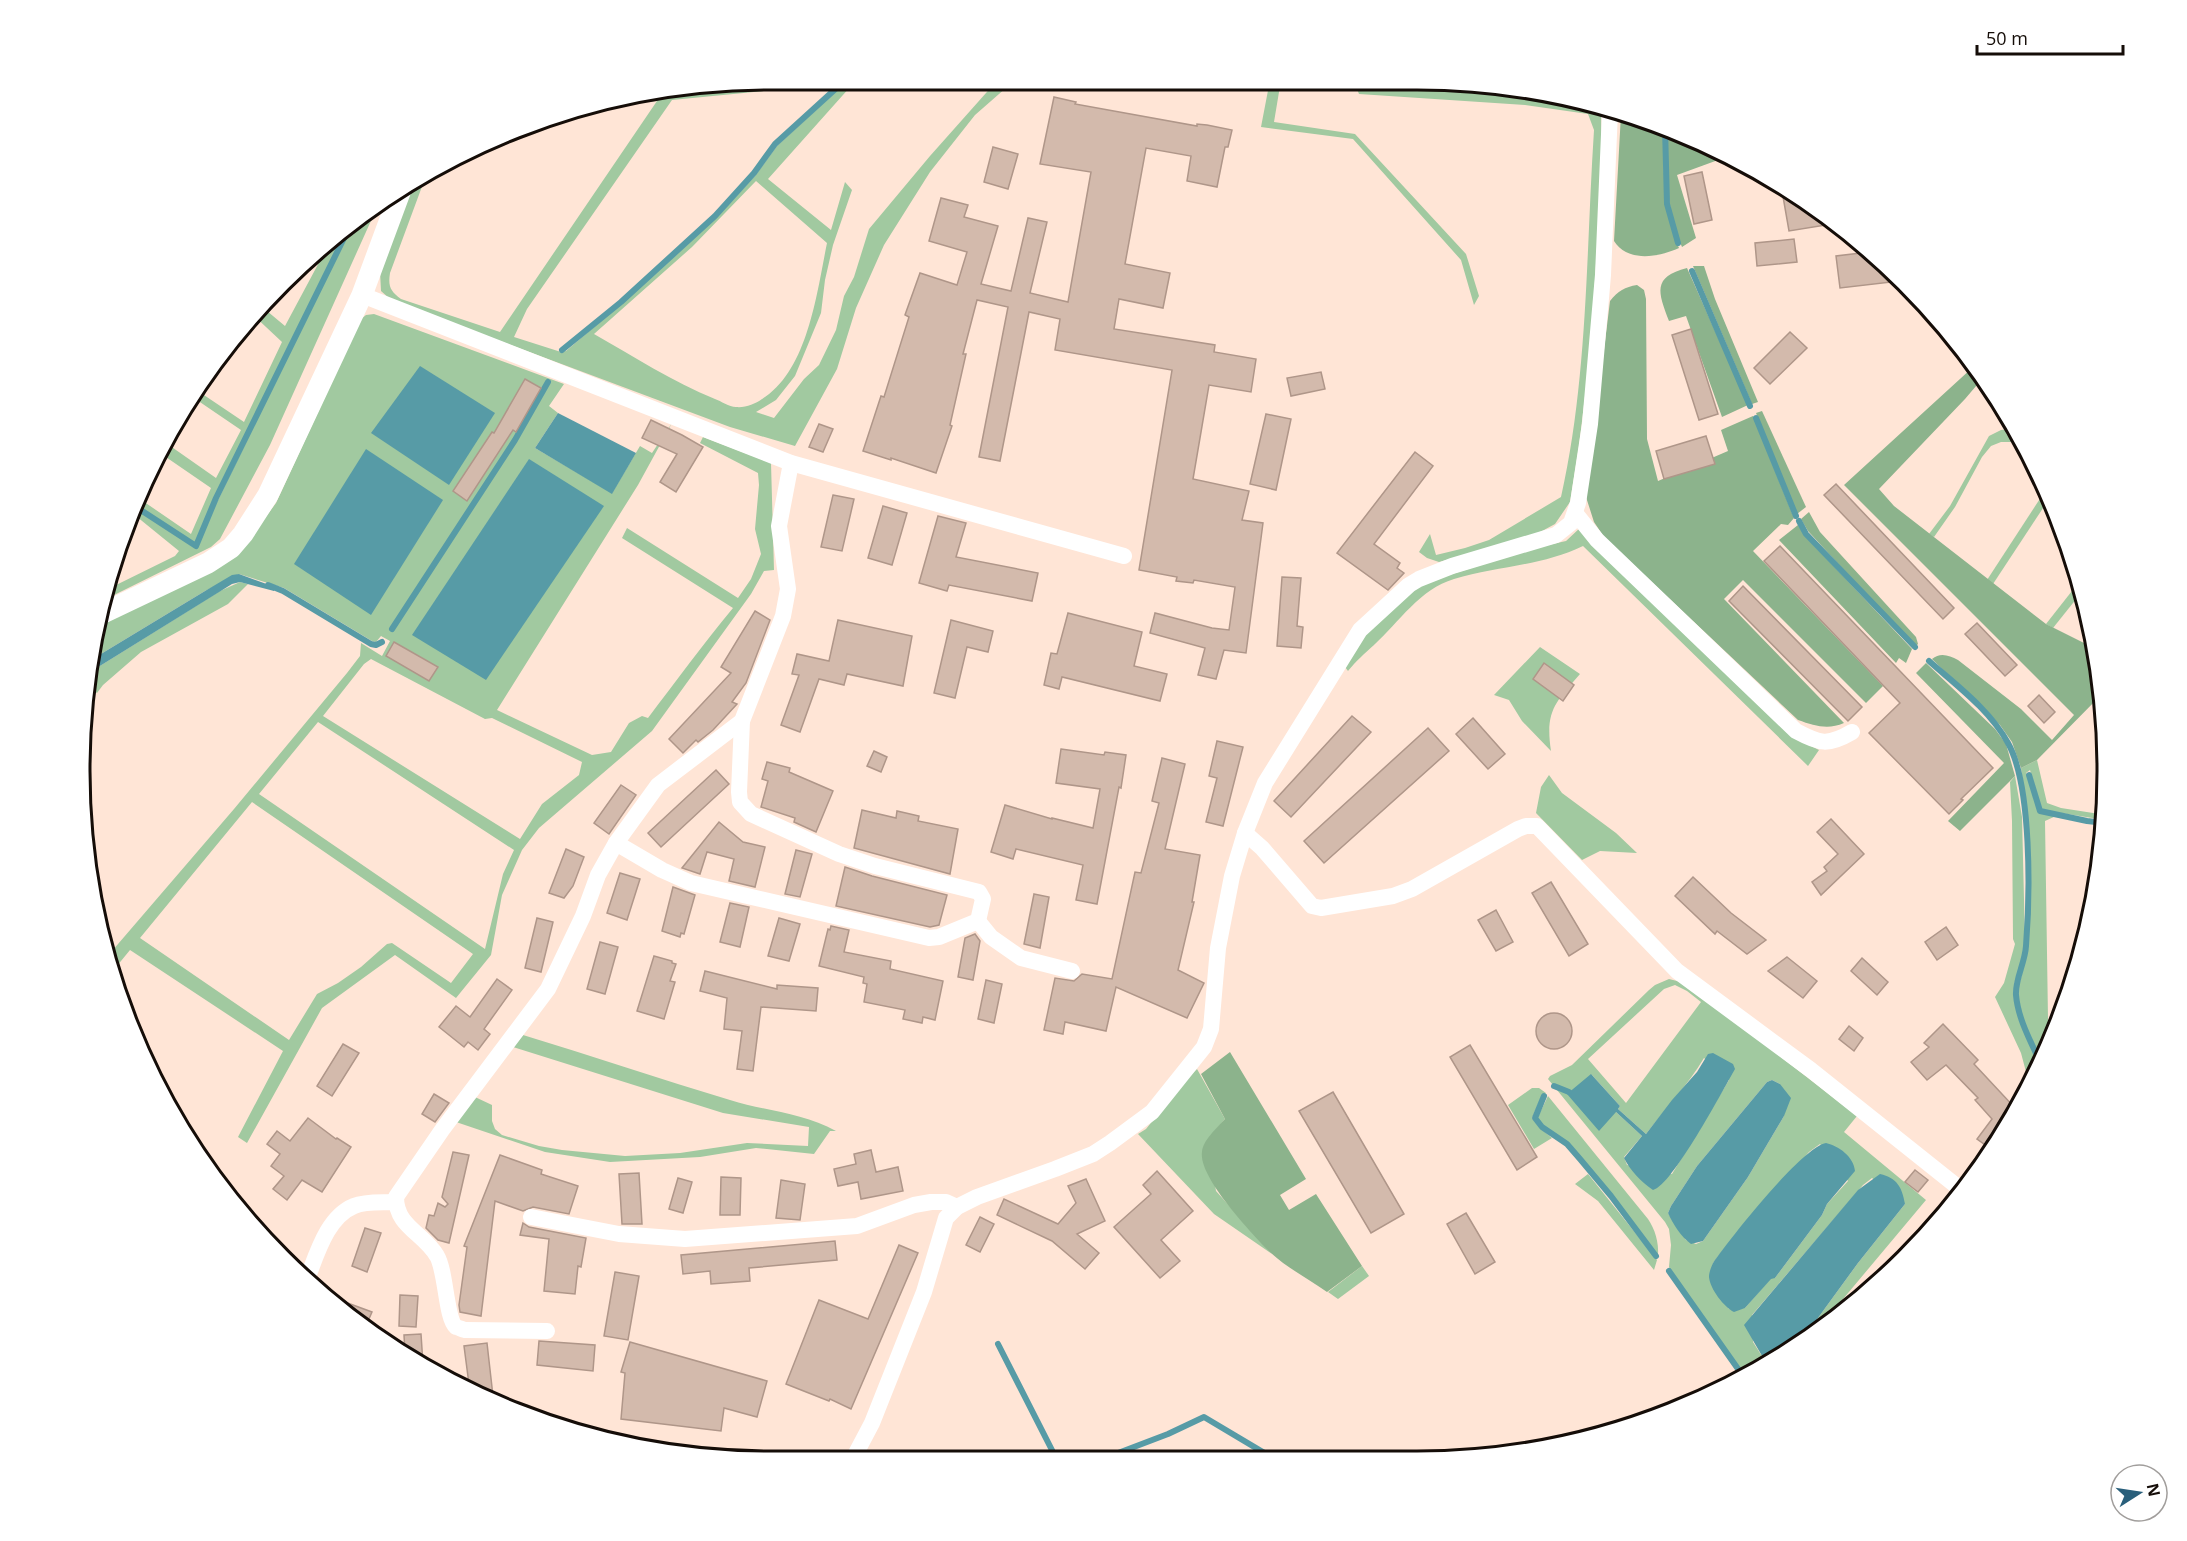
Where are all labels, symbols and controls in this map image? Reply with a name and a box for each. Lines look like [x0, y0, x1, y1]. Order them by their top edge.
scale bar [1977, 18, 2122, 56]
text: 50 m [1986, 26, 2028, 50]
north arrow [2109, 1463, 2169, 1523]
text: N [2142, 1481, 2166, 1499]

